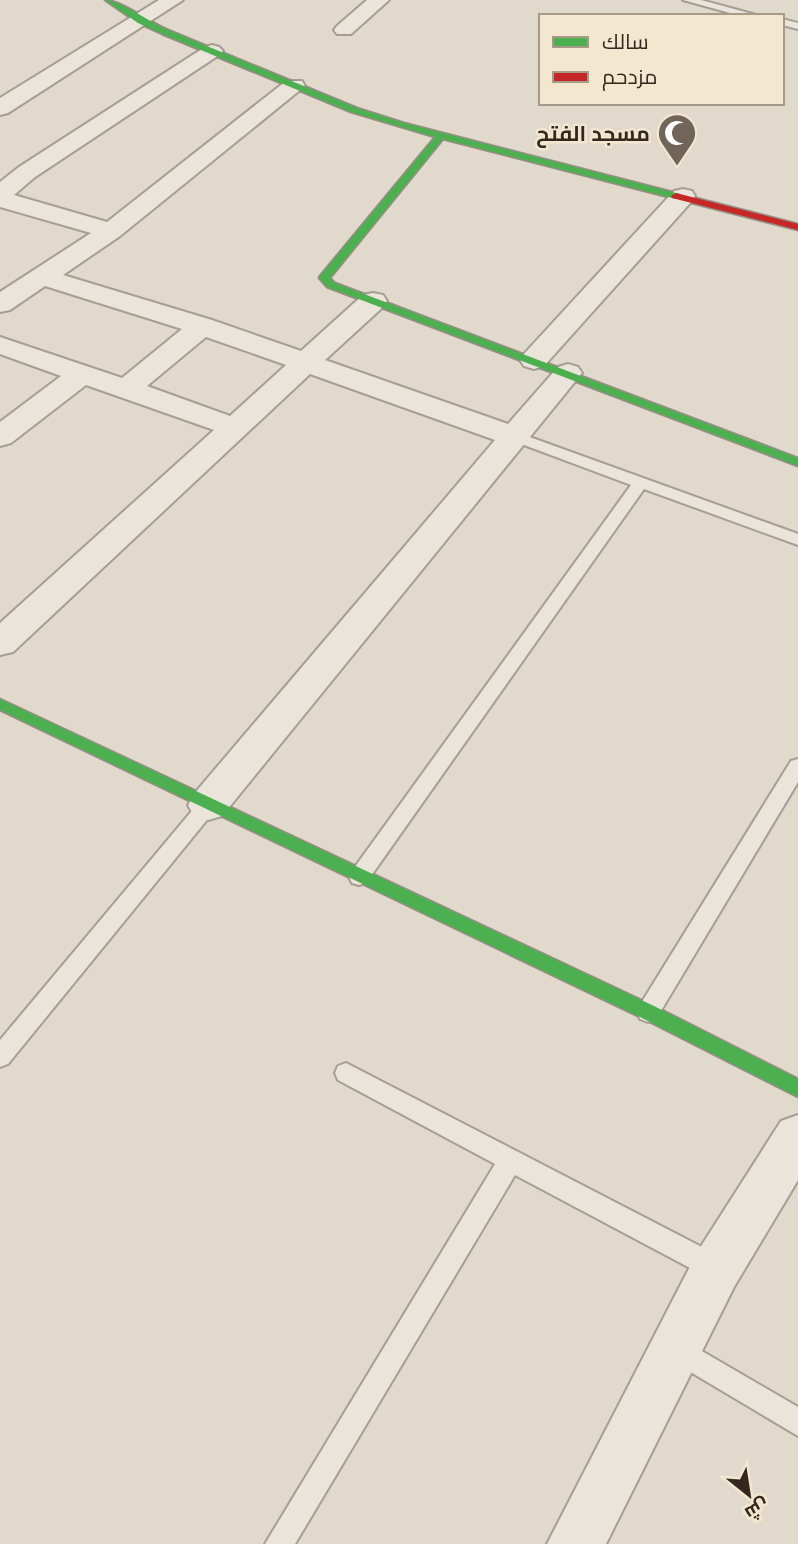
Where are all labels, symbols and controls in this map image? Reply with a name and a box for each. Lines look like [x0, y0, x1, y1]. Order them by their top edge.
legend [539, 14, 784, 105]
text: سالك [602, 28, 649, 55]
text: مزدحم [602, 63, 657, 91]
mosque icon: مسجد الفتح [656, 112, 698, 167]
place label: مسجد الفتح [536, 120, 650, 148]
north arrow [714, 1460, 784, 1530]
text: ش [741, 1493, 774, 1526]

